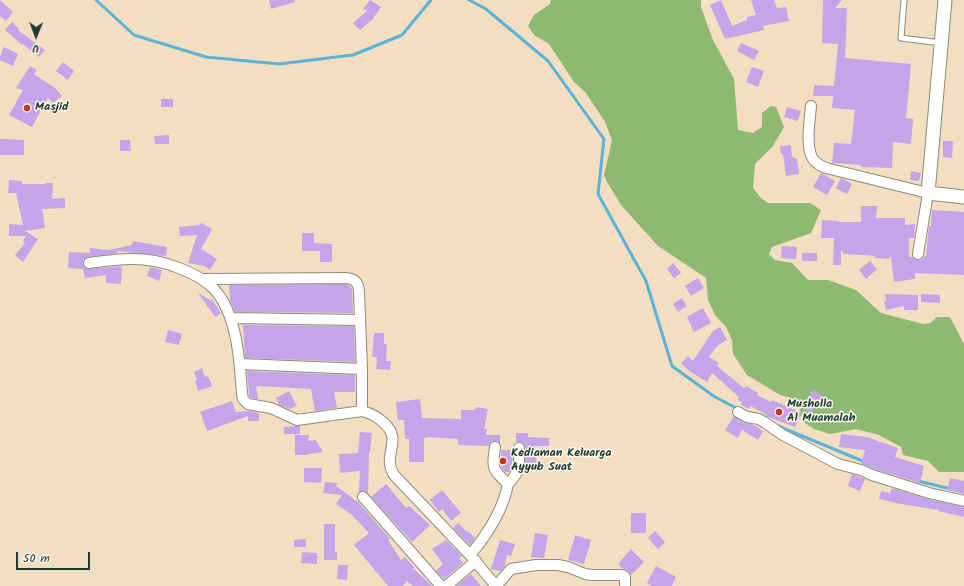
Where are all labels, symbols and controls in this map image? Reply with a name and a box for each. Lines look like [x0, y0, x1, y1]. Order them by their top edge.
north arrow [16, 16, 56, 56]
text: U [32, 39, 39, 57]
place label: Masjid [35, 101, 69, 115]
marker: Masjid [22, 103, 32, 113]
place label: Musholla Al Muamalah [787, 398, 855, 426]
marker: Musholla Al Muamalah [774, 407, 784, 417]
place label: Kediaman Keluarga Ayyub Suat [511, 447, 611, 475]
marker: Kediaman Keluarga Ayyub Suat [498, 456, 508, 466]
scale bar [18, 544, 92, 570]
text: 50 m [23, 549, 50, 568]

